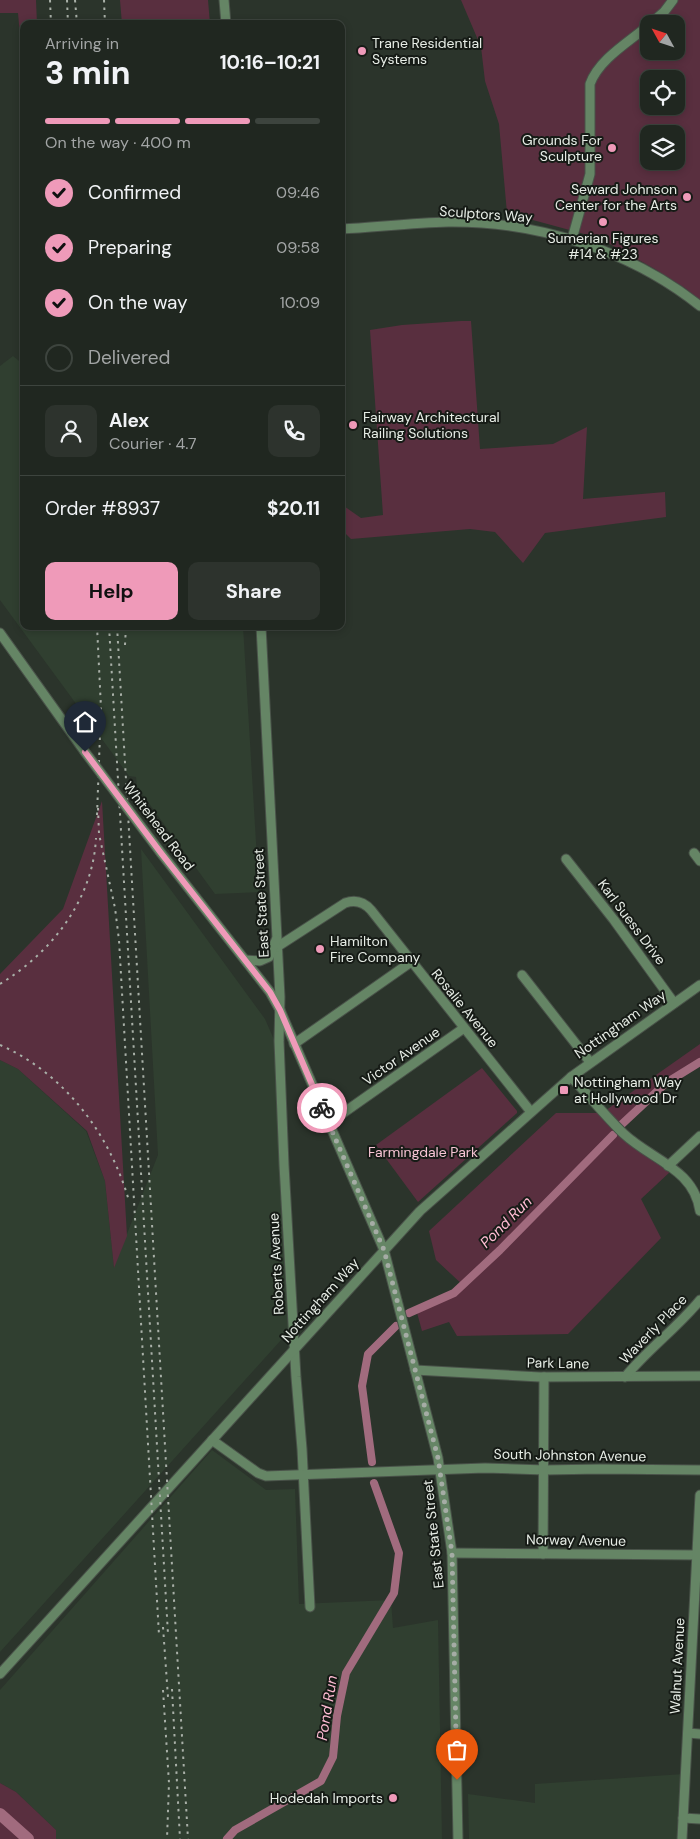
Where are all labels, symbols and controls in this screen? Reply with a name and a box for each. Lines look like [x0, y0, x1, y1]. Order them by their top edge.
north arrow [640, 15, 685, 60]
map controls [640, 15, 685, 170]
text: Arriving in [45, 33, 119, 54]
place label: Trane Residential Systems [372, 34, 482, 68]
marker: Trane Residential Systems [356, 45, 368, 57]
text: 10:16–10:21 [220, 50, 320, 75]
text: 3 min [45, 52, 130, 94]
button: locate [640, 70, 685, 115]
button: layers [640, 125, 685, 170]
place label: Grounds For Sculpture [522, 131, 602, 165]
text: On the way · 400 m [45, 132, 191, 153]
marker: Grounds For Sculpture [606, 142, 618, 154]
icon: check [45, 179, 73, 207]
text: Confirmed [88, 180, 181, 205]
place label: Seward Johnson Center for the Arts [555, 180, 677, 214]
text: 09:46 [276, 182, 320, 203]
marker: Seward Johnson Center for the Arts [681, 191, 693, 203]
street label: Sculptors Way [439, 202, 533, 226]
marker: Sumerian Figures #14 & #23 [597, 216, 609, 228]
place label: Sumerian Figures #14 & #23 [547, 229, 659, 263]
icon: check [45, 234, 73, 262]
text: Preparing [88, 235, 172, 260]
text: 09:58 [276, 237, 320, 258]
icon: check [45, 289, 73, 317]
text: On the way [88, 290, 188, 315]
text: 10:09 [280, 292, 320, 313]
text: Delivered [88, 345, 170, 370]
button: person [45, 405, 97, 457]
button: phone [268, 405, 320, 457]
text: Alex [109, 408, 149, 433]
place label: Fairway Architectural Railing Solutions [363, 408, 500, 442]
marker: Fairway Architectural Railing Solutions [347, 419, 359, 431]
text: Courier · 4.7 [109, 433, 197, 454]
text: Order #8937 [45, 496, 160, 521]
text: $20.11 [267, 496, 320, 521]
button: Help [45, 562, 178, 620]
button: Share [188, 562, 320, 620]
pin [64, 701, 106, 752]
icon: home [71, 708, 99, 736]
street label: Whitehead Road [120, 778, 198, 874]
street label: East State Street [249, 848, 273, 958]
street label: Karl Suess Drive [594, 876, 670, 968]
place label: Hamilton Fire Company [330, 932, 420, 966]
marker: Hamilton Fire Company [314, 943, 326, 955]
street label: Rosalie Avenue [428, 965, 502, 1051]
street label: Nottingham Way [571, 986, 669, 1062]
street label: Victor Avenue [359, 1023, 443, 1089]
place label: Nottingham Way at Hollywood Dr [574, 1073, 682, 1107]
courier [297, 1083, 347, 1133]
marker: Nottingham Way at Hollywood Dr [558, 1084, 570, 1096]
icon: bike [308, 1094, 336, 1122]
park label: Farmingdale Park [368, 1143, 478, 1161]
water label: Pond Run [476, 1191, 537, 1252]
street label: Roberts Avenue [264, 1213, 288, 1315]
street label: Nottingham Way [277, 1254, 363, 1346]
street label: Waverly Place [615, 1290, 691, 1368]
street label: Park Lane [527, 1353, 589, 1373]
street label: South Johnston Avenue [493, 1445, 647, 1465]
street label: East State Street [418, 1479, 448, 1589]
street label: Norway Avenue [526, 1530, 626, 1550]
street label: Walnut Avenue [665, 1617, 689, 1715]
water label: Pond Run [312, 1674, 342, 1742]
pin [436, 1729, 478, 1780]
icon: bag [443, 1736, 471, 1764]
place label: Hodedah Imports [270, 1789, 383, 1807]
marker: Hodedah Imports [387, 1792, 399, 1804]

